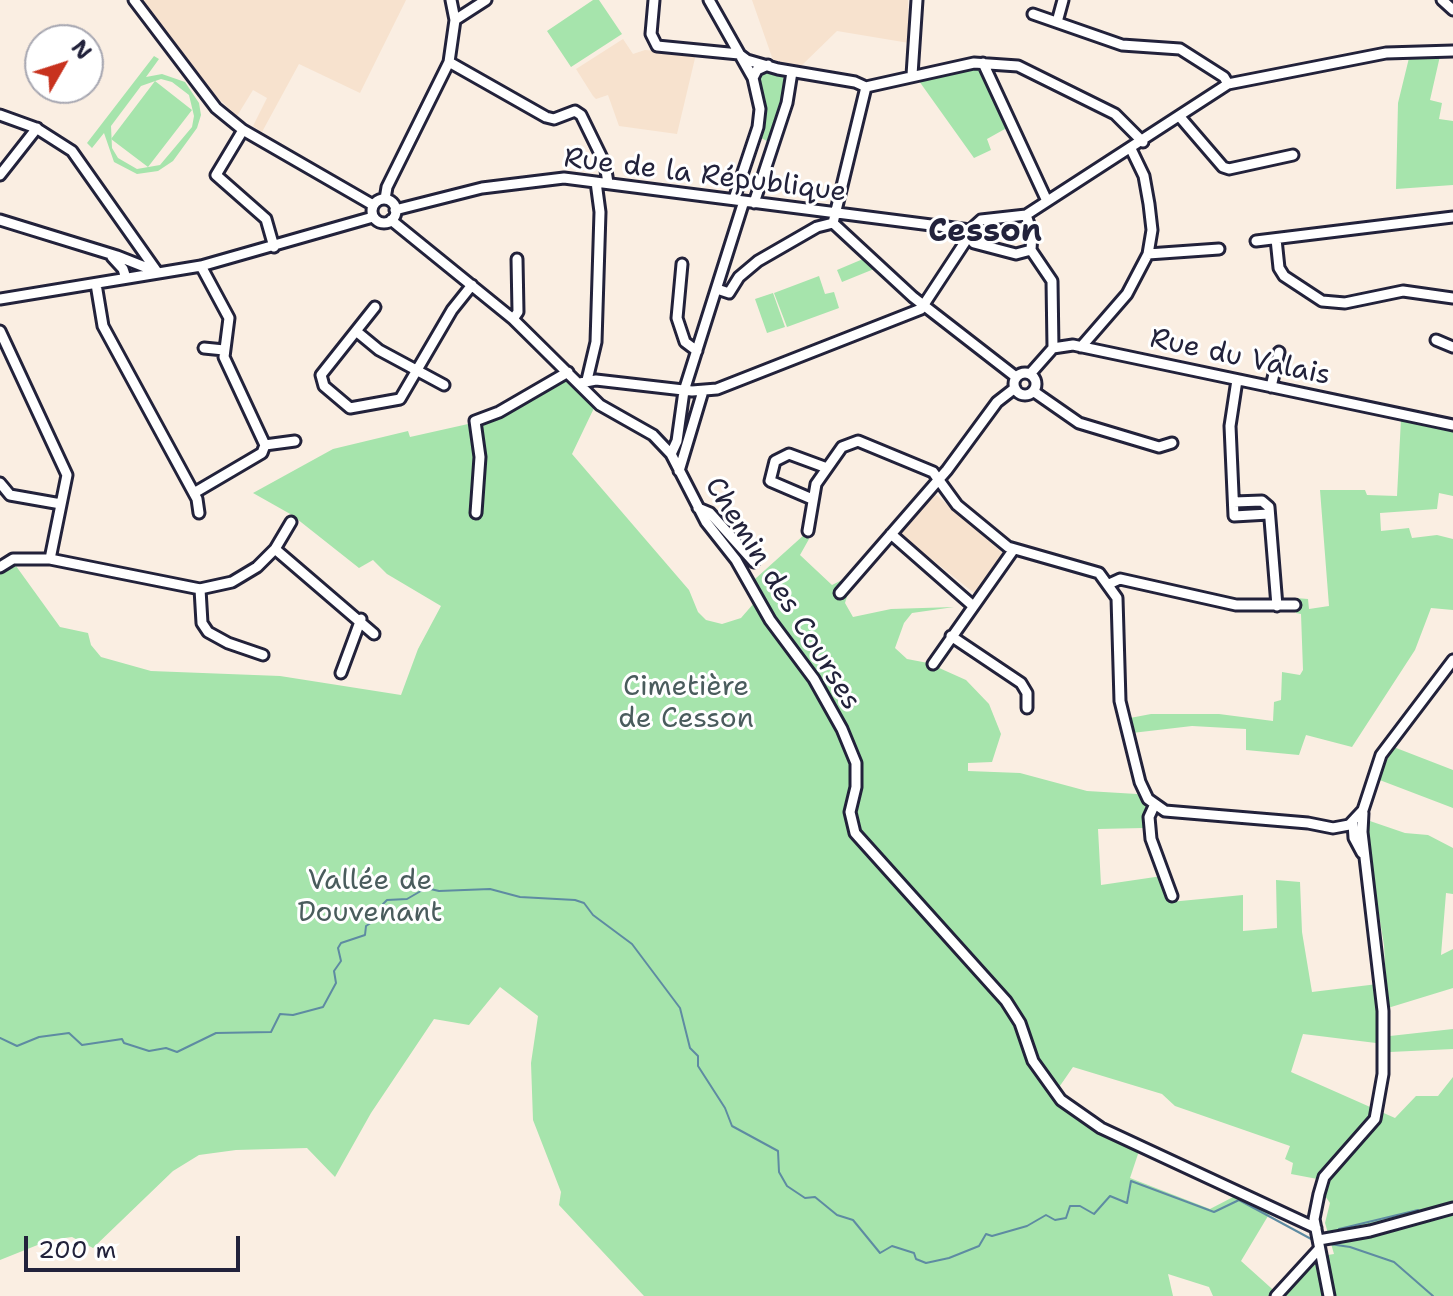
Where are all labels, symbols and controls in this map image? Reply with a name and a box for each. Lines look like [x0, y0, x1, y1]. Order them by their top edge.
north arrow [24, 24, 104, 104]
text: N [65, 34, 98, 66]
street label: Rue de la République [562, 142, 848, 210]
district label: Cesson [928, 214, 1042, 252]
street label: Rue du Valais [1147, 322, 1333, 394]
street label: Chemin des Courses [697, 471, 867, 717]
park label: Cimetière de Cesson [618, 671, 754, 737]
park label: Vallée de Douvenant [297, 865, 443, 931]
scale bar [28, 1220, 244, 1270]
text: 200 m [38, 1234, 116, 1266]

